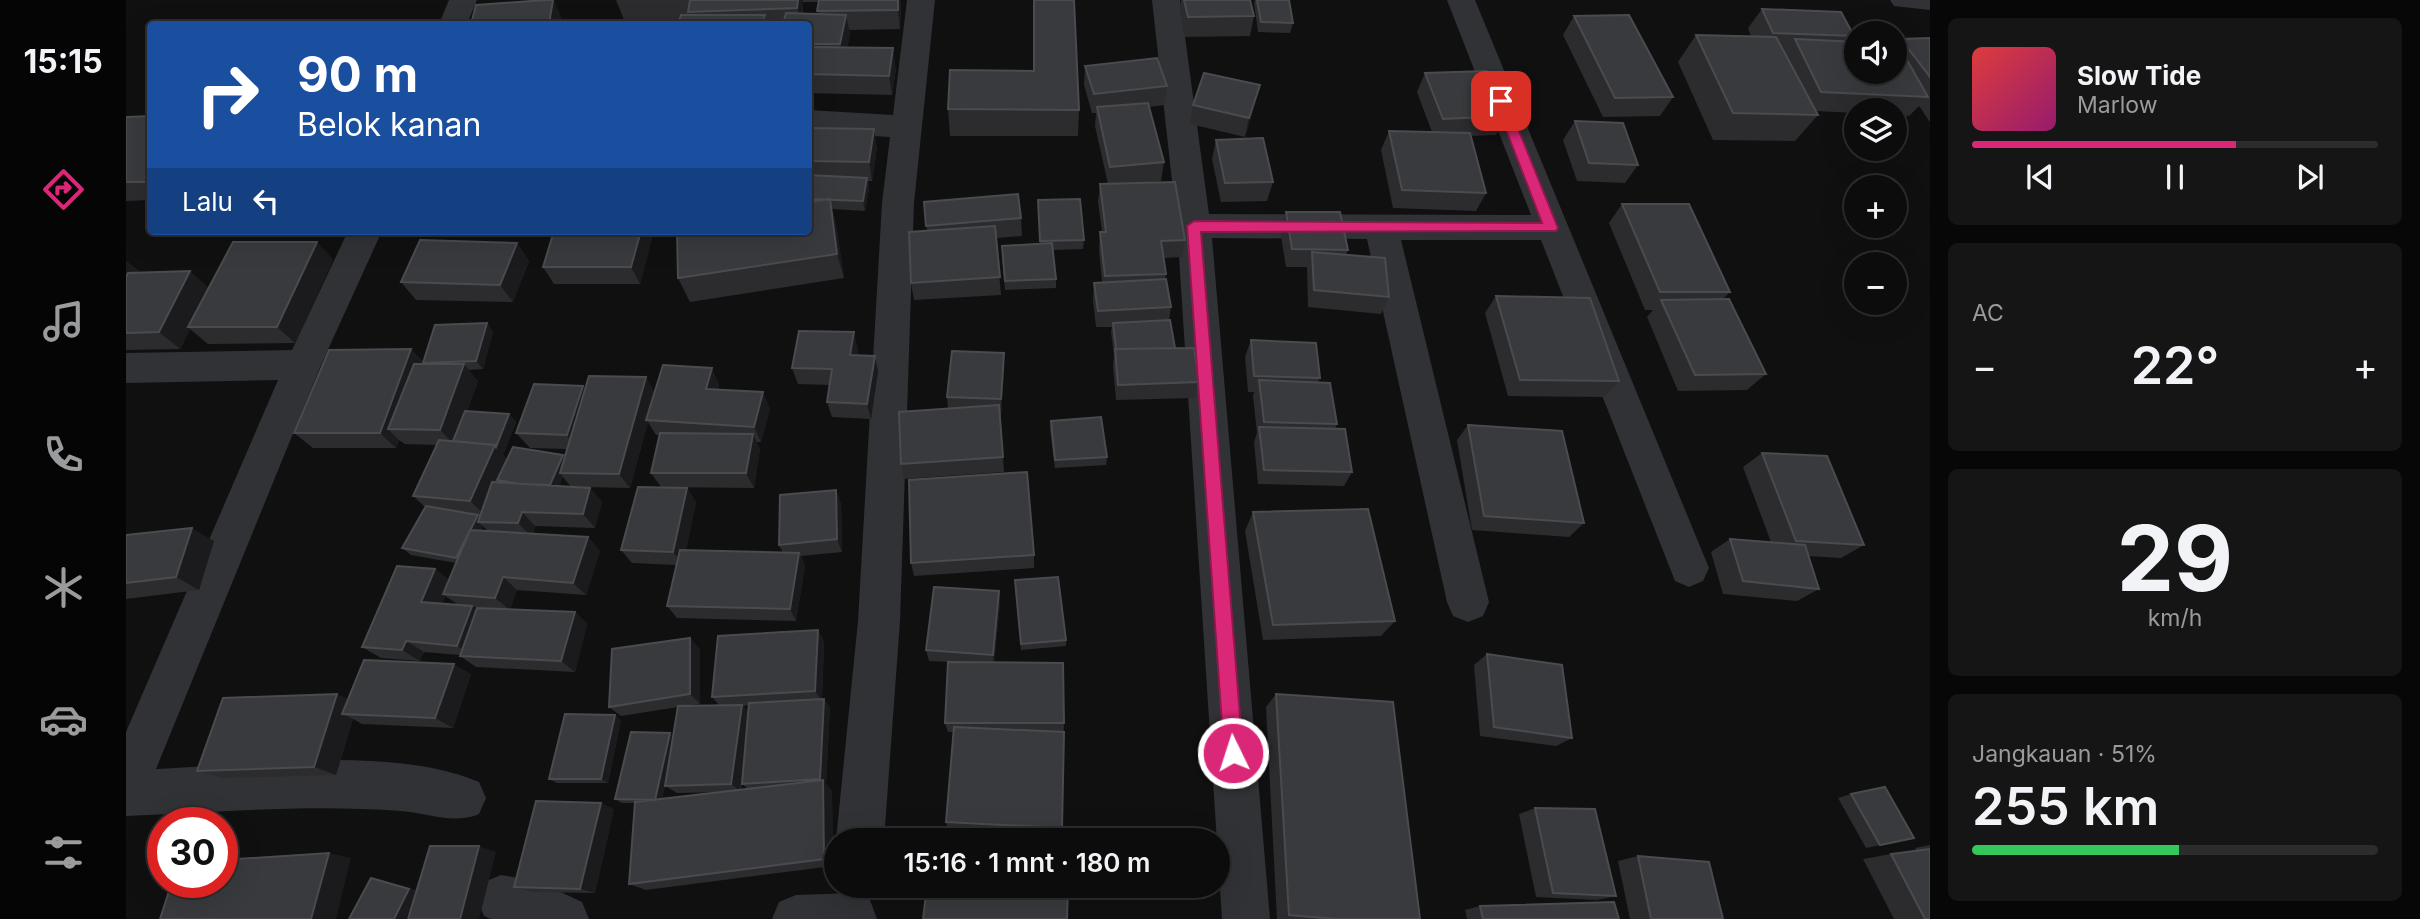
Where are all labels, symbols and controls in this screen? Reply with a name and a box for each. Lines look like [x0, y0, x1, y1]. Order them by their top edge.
map controls [1844, 21, 1907, 315]
button: sound [1844, 21, 1907, 84]
text: 15:15 [23, 42, 103, 81]
text: 90 m [297, 45, 418, 104]
icon: right [182, 49, 273, 140]
text: Slow Tide [2077, 60, 2201, 91]
pin [1471, 71, 1531, 131]
icon: arrive [1482, 82, 1520, 120]
text: Marlow [2077, 91, 2157, 119]
button: layers [1844, 98, 1907, 161]
text: Belok kanan [297, 105, 481, 144]
icon: previous [2021, 158, 2059, 196]
icon: pause [2156, 158, 2194, 196]
icon: next [2291, 158, 2329, 196]
icon: directions [39, 165, 88, 214]
button: + [1844, 175, 1907, 238]
icon: left [247, 182, 285, 220]
text: Lalu [182, 186, 233, 217]
button: − [1844, 252, 1907, 315]
icon: music [39, 297, 88, 346]
text: AC [1972, 299, 2004, 327]
text: 22° [2131, 334, 2219, 397]
text: − [1972, 343, 1997, 389]
text: + [2353, 343, 2378, 389]
icon: phone [39, 430, 88, 479]
text: 29 [2117, 503, 2233, 613]
icon: climate [39, 563, 88, 612]
text: km/h [2148, 604, 2202, 632]
icon: car [39, 695, 88, 744]
position arrow [1196, 716, 1270, 790]
text: Jangkauan · 51% [1972, 740, 2157, 768]
text: 255 km [1972, 775, 2159, 838]
speed limit sign: 30 [147, 807, 238, 898]
icon: filters [39, 828, 88, 877]
text: 15:16 · 1 mnt · 180 m [904, 847, 1150, 878]

